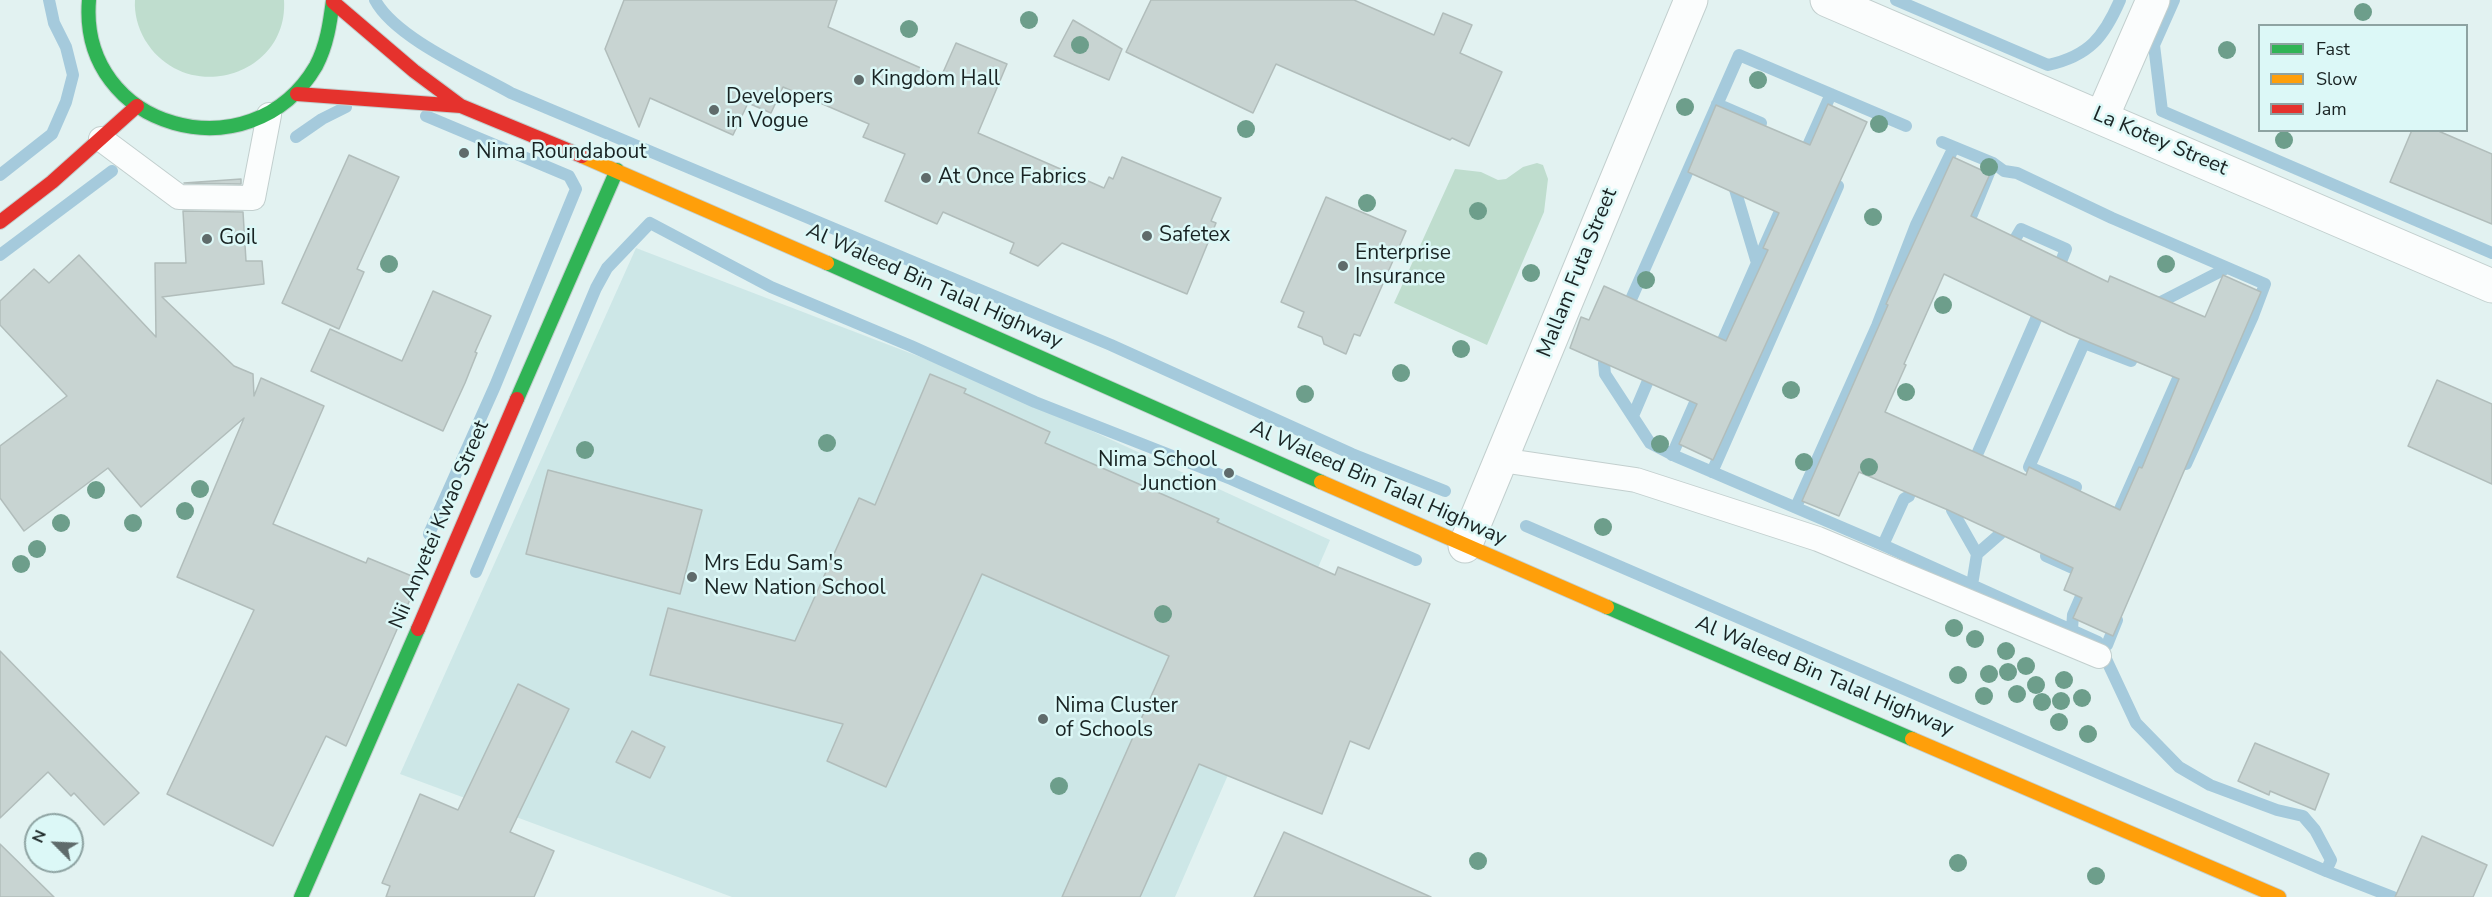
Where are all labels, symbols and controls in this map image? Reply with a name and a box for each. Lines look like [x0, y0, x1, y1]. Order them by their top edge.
legend [2258, 24, 2468, 132]
text: Fast [2316, 37, 2350, 61]
place label: Kingdom Hall [871, 67, 1000, 93]
text: Slow [2316, 67, 2357, 91]
marker: Kingdom Hall [852, 73, 866, 87]
place label: Developers in Vogue [726, 85, 833, 135]
text: Jam [2316, 97, 2347, 121]
street label: La Kotey Street [2089, 102, 2231, 182]
marker: Developers in Vogue [707, 103, 721, 117]
place label: Nima Roundabout [476, 140, 647, 166]
marker: Nima Roundabout [457, 146, 471, 160]
place label: At Once Fabrics [938, 165, 1087, 191]
marker: At Once Fabrics [919, 171, 933, 185]
street label: Mallam Futa Street [1533, 185, 1623, 361]
street label: Al Waleed Bin Talal Highway [802, 219, 1066, 355]
place label: Safetex [1159, 223, 1230, 249]
place label: Goil [219, 226, 257, 252]
marker: Safetex [1140, 229, 1154, 243]
marker: Goil [200, 232, 214, 246]
place label: Enterprise Insurance [1355, 241, 1451, 291]
marker: Enterprise Insurance [1336, 259, 1350, 273]
street label: Al Waleed Bin Talal Highway [1246, 416, 1510, 552]
street label: Nii Anyetei Kwao Street [385, 417, 495, 633]
place label: Nima School Junction [1098, 448, 1217, 498]
marker: Nima School Junction [1222, 466, 1236, 480]
place label: Mrs Edu Sam's New Nation School [704, 552, 886, 602]
marker: Mrs Edu Sam's New Nation School [685, 570, 699, 584]
street label: Al Waleed Bin Talal Highway [1691, 611, 1957, 743]
place label: Nima Cluster of Schools [1055, 694, 1178, 744]
marker: Nima Cluster of Schools [1036, 712, 1050, 726]
north arrow [24, 813, 84, 873]
text: N [27, 827, 52, 846]

